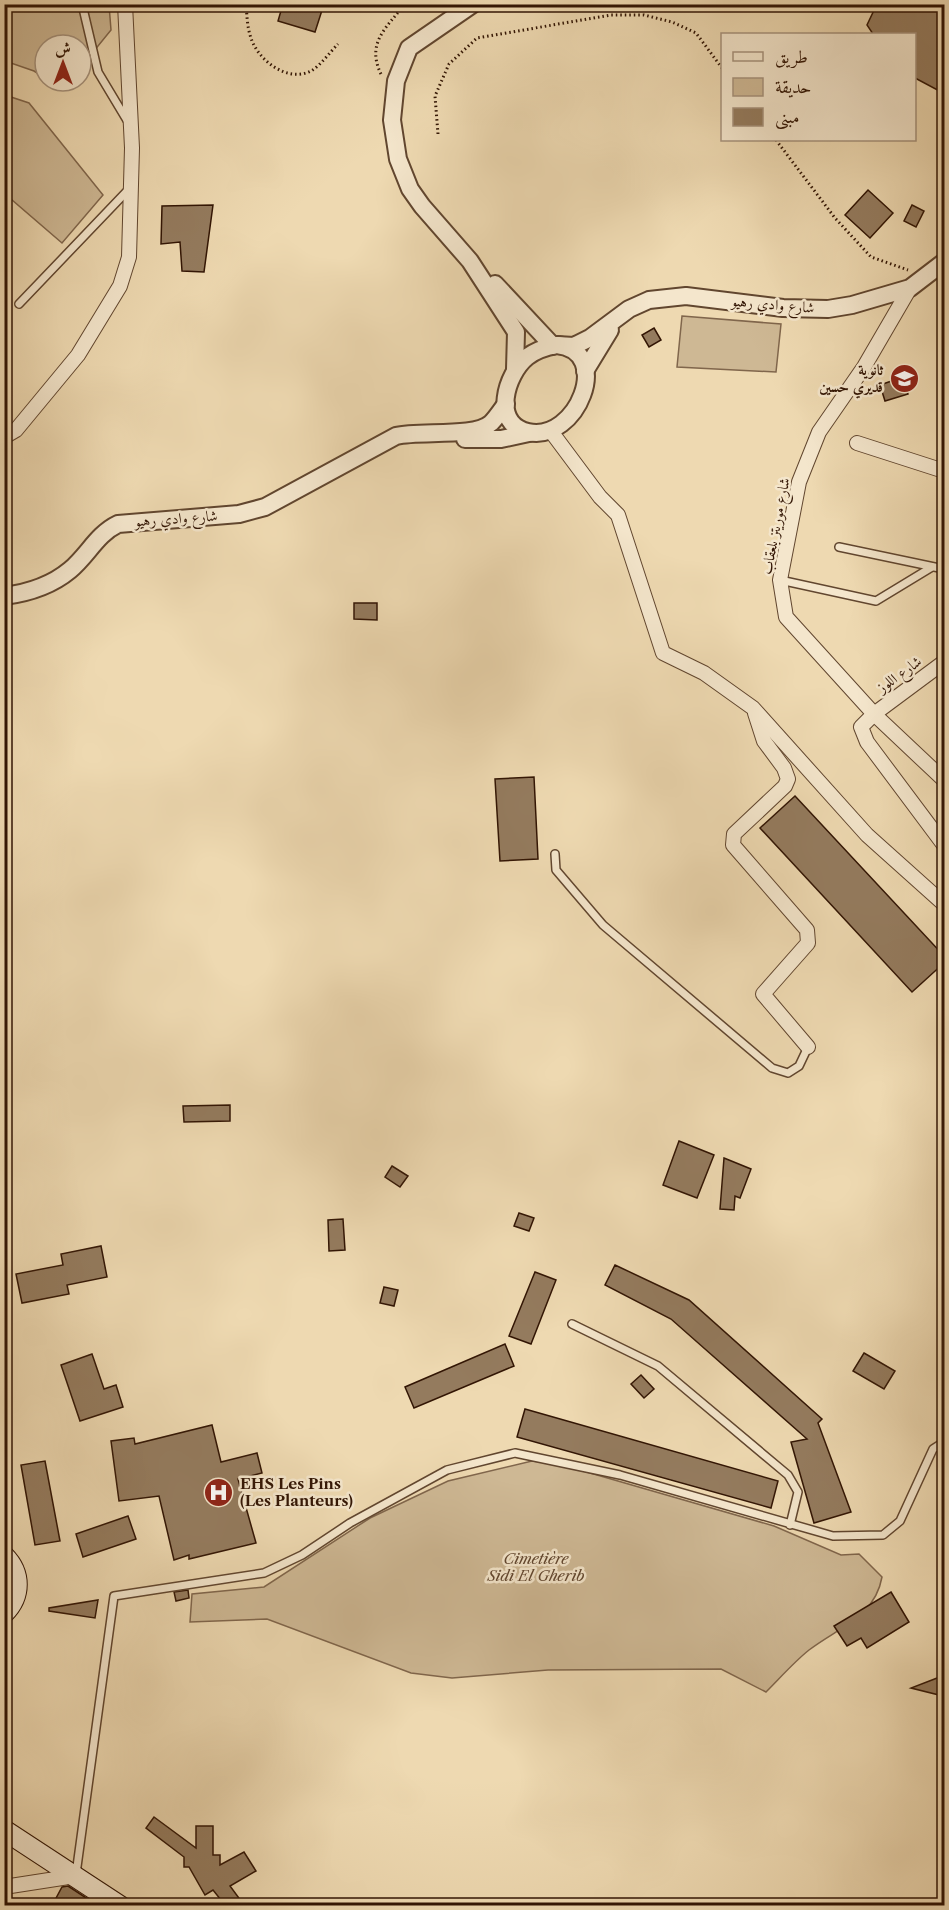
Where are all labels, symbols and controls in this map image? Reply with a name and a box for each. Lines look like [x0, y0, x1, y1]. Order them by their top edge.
north arrow [33, 33, 93, 93]
legend [721, 33, 916, 141]
text: ش [55, 38, 71, 58]
text: طريق [775, 46, 808, 69]
text: حديقة [775, 76, 811, 98]
text: مبنى [775, 106, 800, 130]
street label: شارع وادي رهيو [728, 291, 815, 321]
place label: ثانوية قديري حسين [819, 360, 884, 399]
school or university icon: ثانوية قديري حسين [888, 362, 920, 394]
street label: شارع موريتز بلعقاب [756, 476, 798, 577]
street label: شارع وادي رهيو [132, 506, 218, 535]
street label: شارع اللوز [871, 651, 927, 701]
place label: EHS Les Pins (Les Planteurs) [240, 1474, 353, 1510]
hospital icon: EHS Les Pins (Les Planteurs) [203, 1476, 235, 1508]
park label: Cimetière Sidi El Gherib [486, 1549, 585, 1585]

